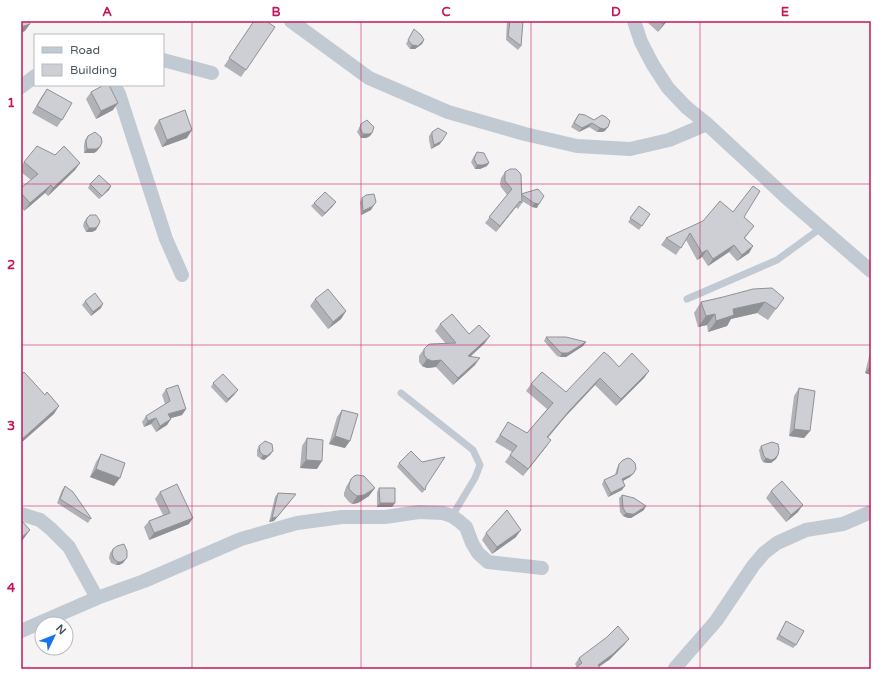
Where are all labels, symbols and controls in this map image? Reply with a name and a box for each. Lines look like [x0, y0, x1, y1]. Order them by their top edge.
text: A [102, 4, 112, 20]
text: B [271, 4, 281, 20]
text: C [441, 4, 451, 20]
text: D [611, 4, 621, 20]
text: E [781, 4, 789, 20]
legend [34, 34, 164, 86]
text: Road [70, 43, 100, 57]
text: Building [70, 63, 117, 77]
text: 1 [7, 95, 15, 111]
text: 2 [7, 257, 15, 273]
text: 3 [7, 418, 15, 434]
text: 4 [7, 580, 16, 596]
north arrow [34, 616, 74, 656]
text: N [53, 622, 69, 637]

